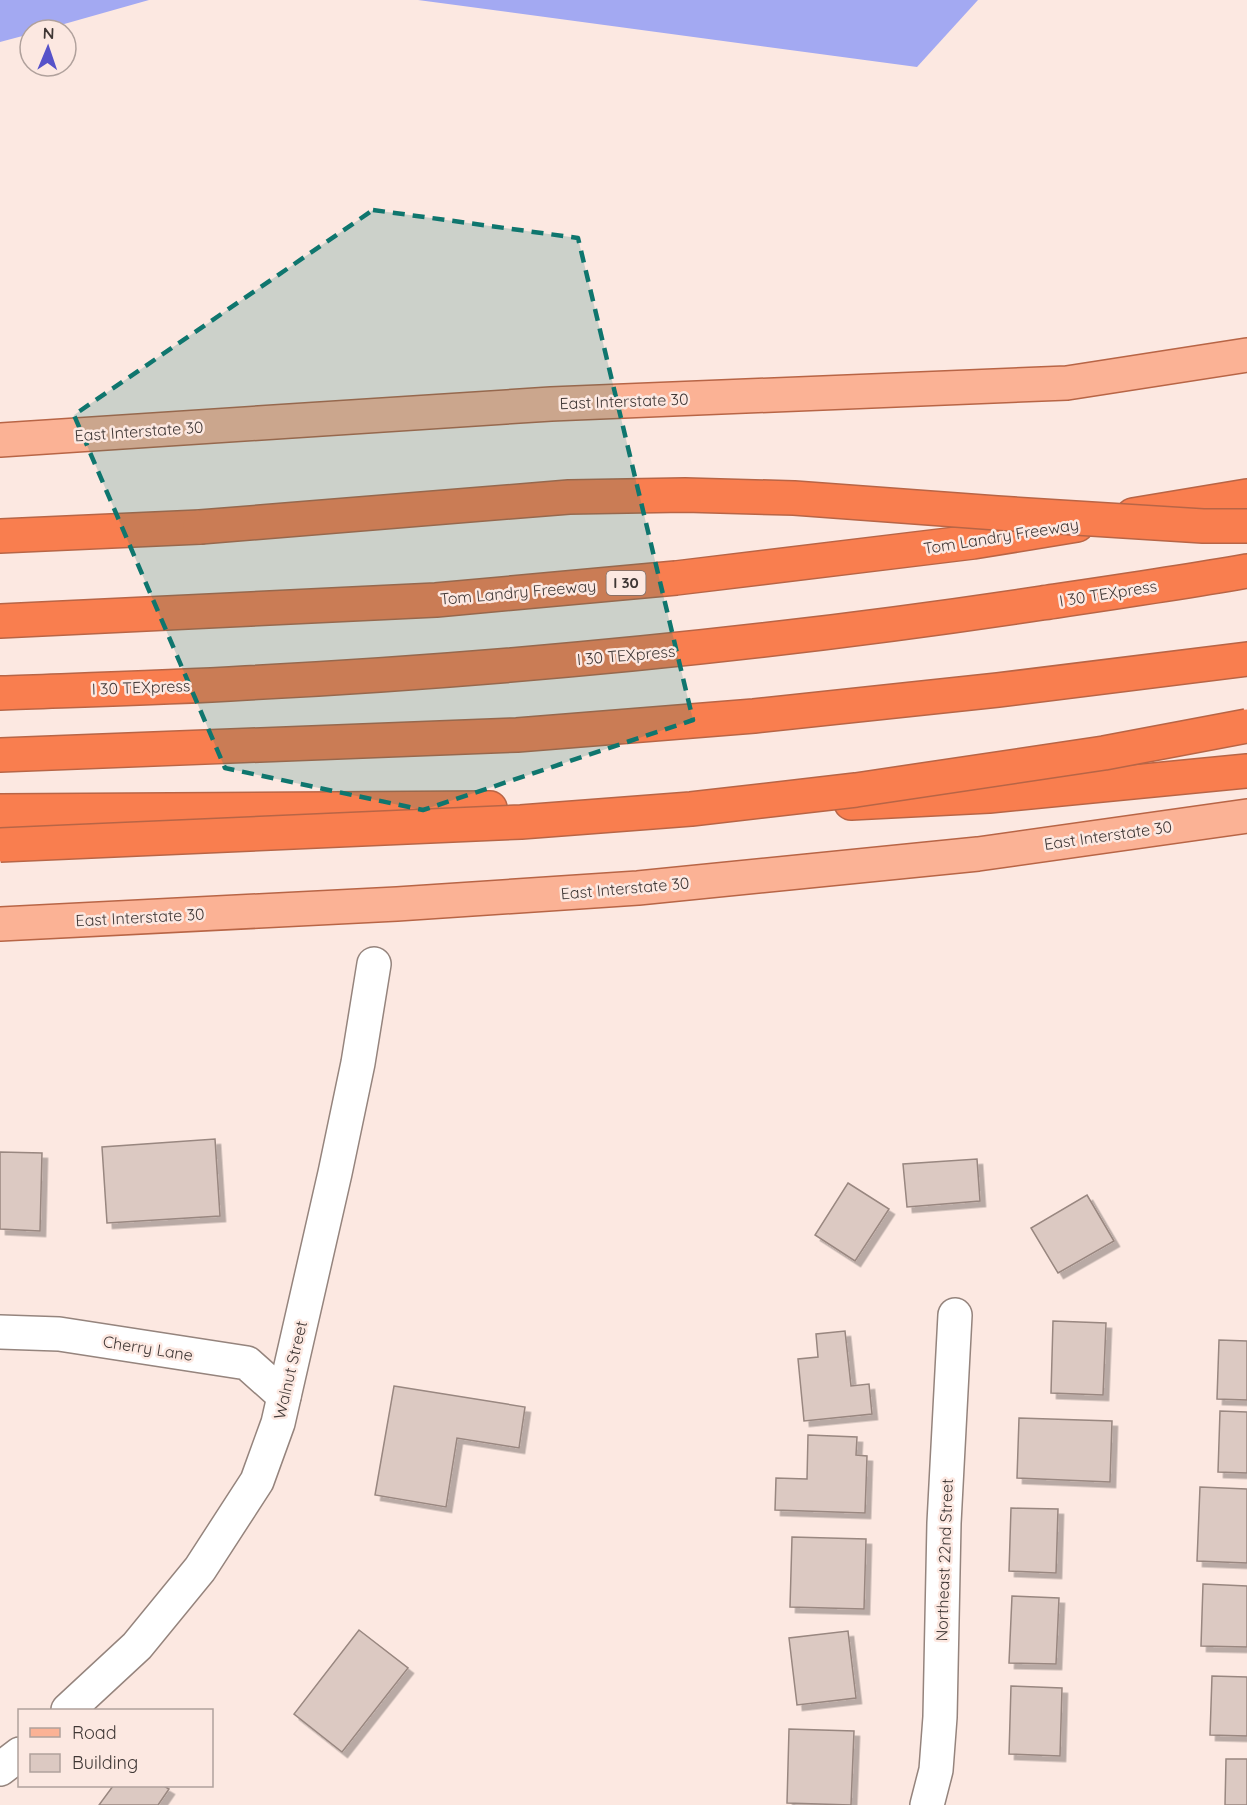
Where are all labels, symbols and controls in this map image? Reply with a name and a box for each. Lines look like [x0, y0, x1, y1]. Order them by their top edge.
north arrow [18, 18, 78, 78]
text: N [42, 23, 55, 43]
street label: East Interstate 30 [559, 389, 689, 413]
street label: East Interstate 30 [74, 417, 204, 445]
street label: Tom Landry Freeway [922, 514, 1080, 558]
road number: I 30 [606, 571, 646, 595]
street label: Tom Landry Freeway [439, 575, 597, 609]
street label: I 30 TEXpress [1058, 575, 1158, 611]
street label: I 30 TEXpress [576, 641, 676, 669]
street label: I 30 TEXpress [91, 675, 191, 699]
street label: East Interstate 30 [1043, 816, 1173, 854]
street label: East Interstate 30 [560, 872, 690, 904]
street label: East Interstate 30 [75, 904, 205, 930]
street label: Walnut Street [269, 1319, 311, 1421]
street label: Cherry Lane [102, 1331, 194, 1365]
street label: Northeast 22nd Street [931, 1478, 957, 1642]
legend [18, 1709, 213, 1787]
text: Road [72, 1721, 117, 1744]
text: Building [72, 1751, 138, 1774]

